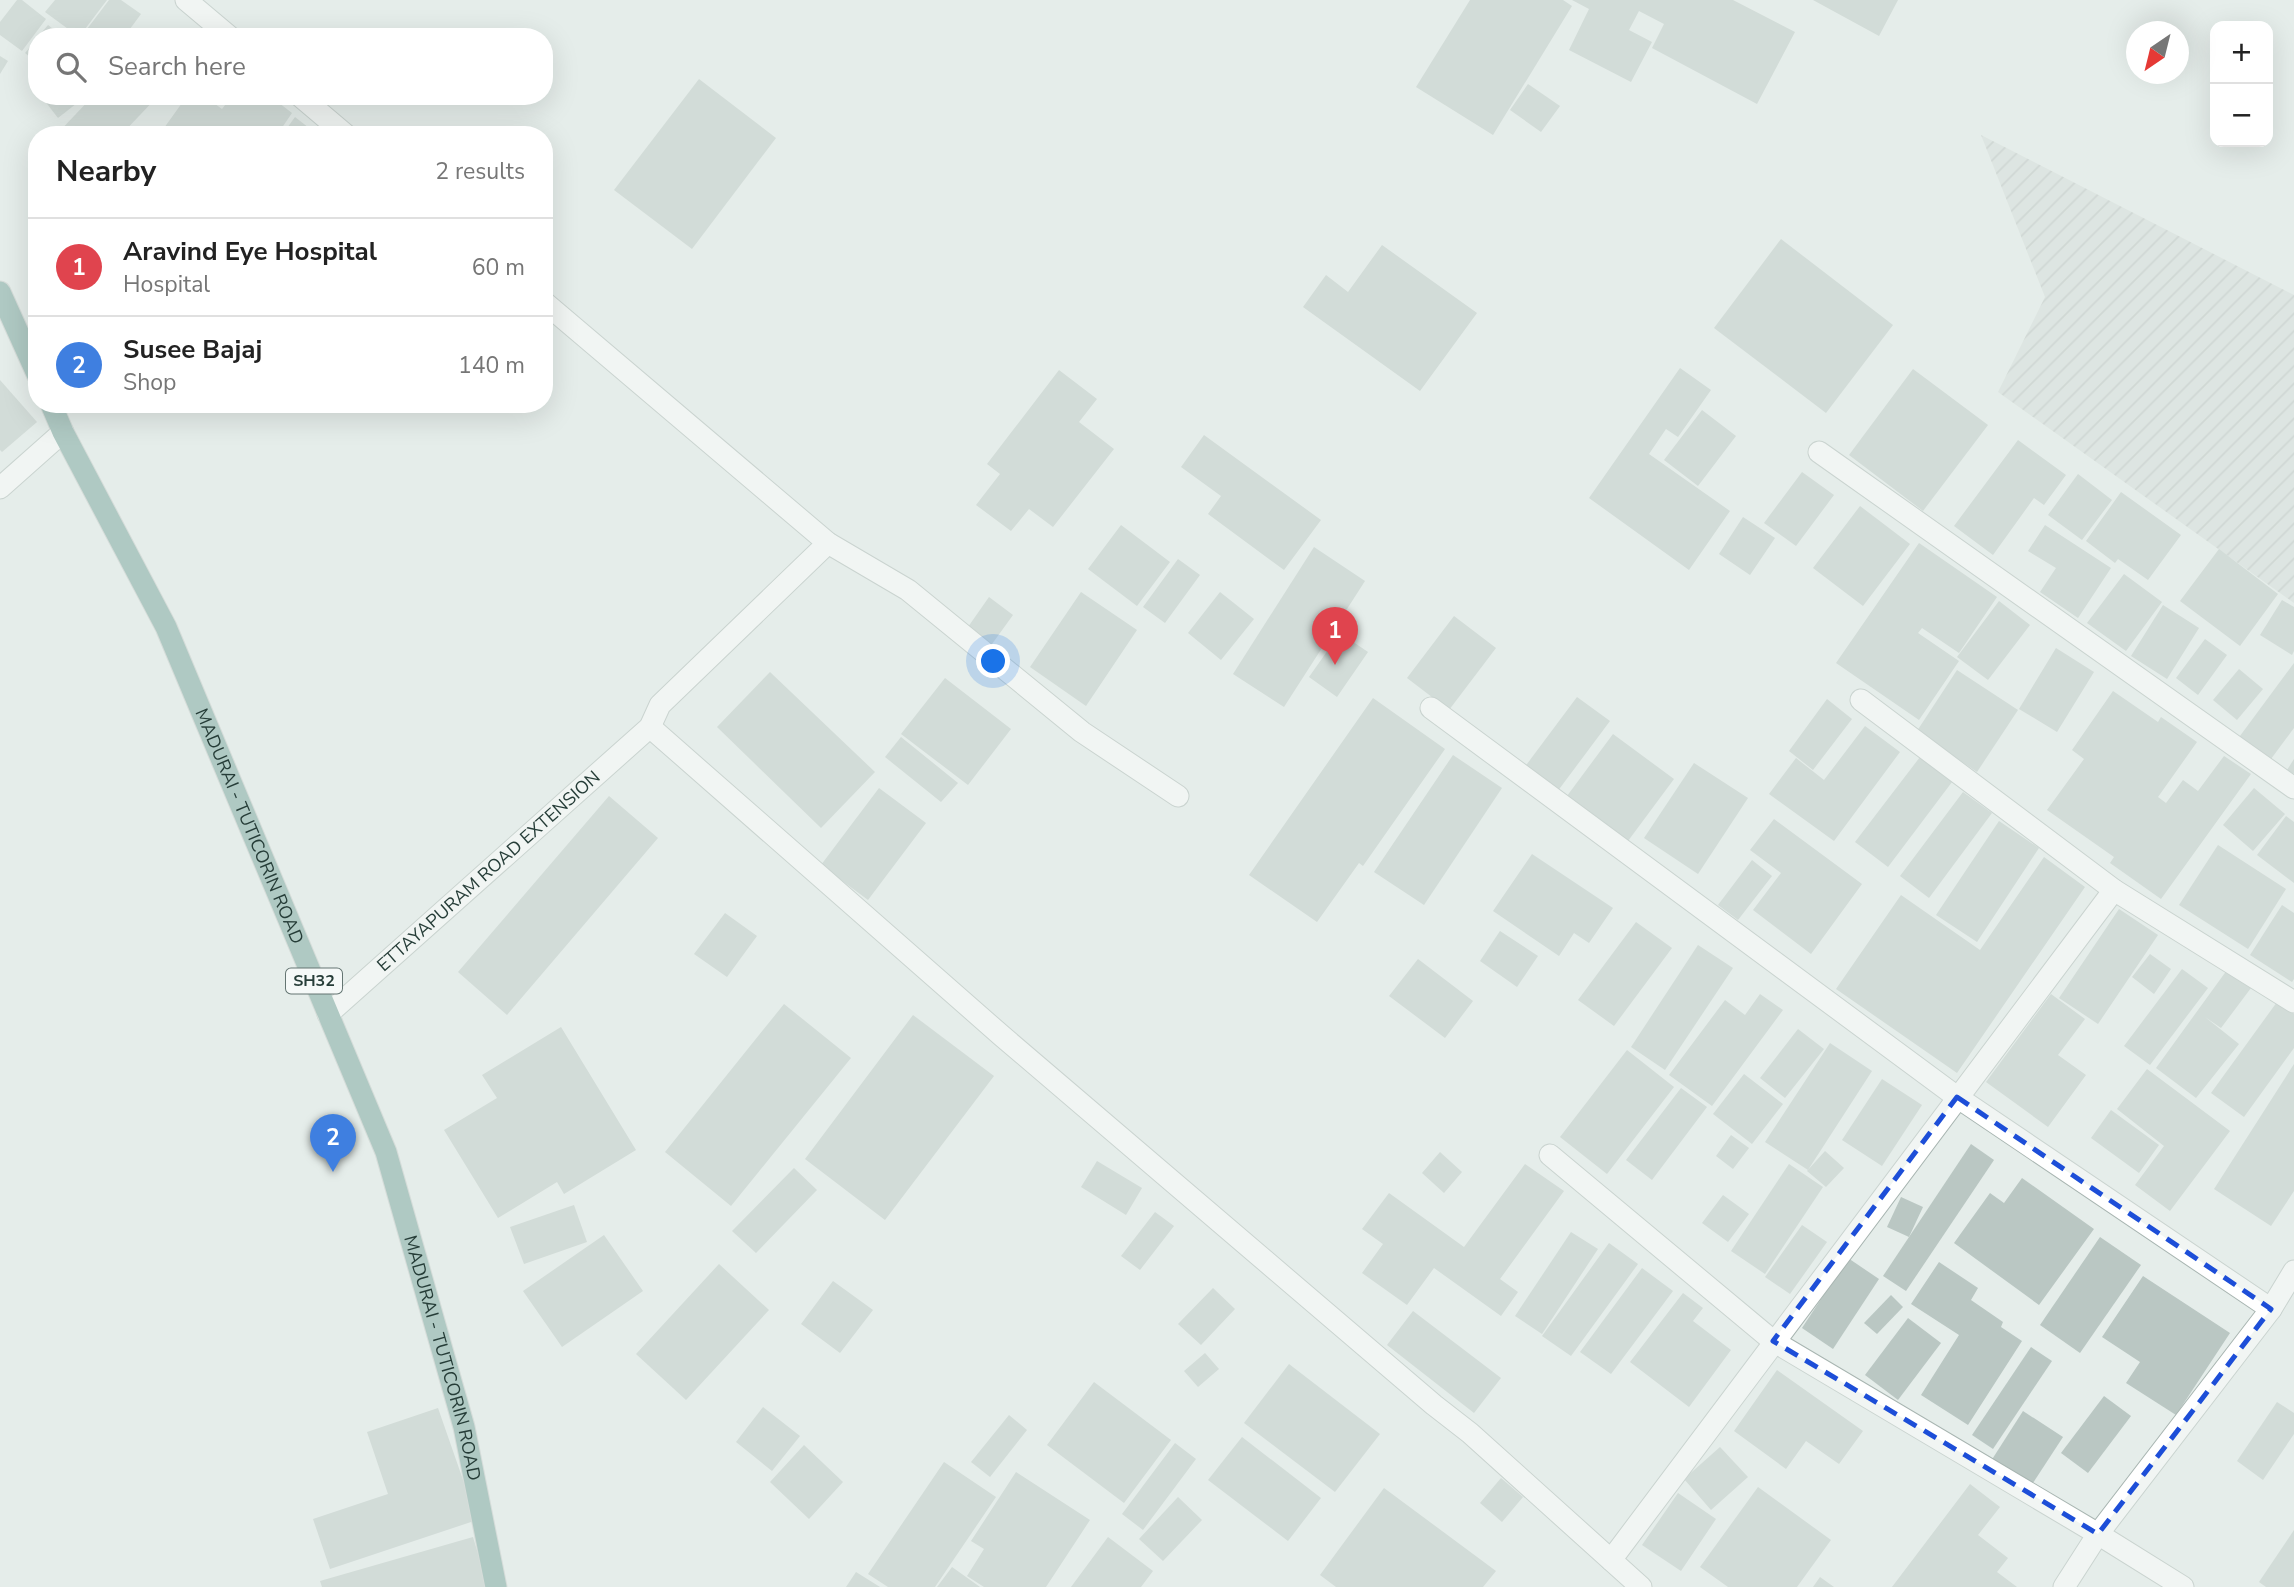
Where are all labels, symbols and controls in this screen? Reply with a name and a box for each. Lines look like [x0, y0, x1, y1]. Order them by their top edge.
north arrow [2126, 21, 2189, 84]
map controls [2210, 21, 2273, 147]
button: + [2210, 21, 2273, 84]
search box [28, 28, 553, 105]
icon: search [52, 48, 90, 86]
text: Search here [108, 49, 246, 84]
button: − [2210, 84, 2273, 147]
text: Nearby [56, 151, 156, 192]
text: 2 results [435, 156, 525, 187]
text: Aravind Eye Hospital [123, 234, 377, 269]
text: 1 [72, 252, 86, 283]
text: 60 m [472, 252, 525, 283]
text: Hospital [123, 269, 210, 300]
text: Susee Bajaj [123, 332, 262, 367]
text: 2 [72, 350, 86, 381]
text: 140 m [458, 350, 525, 381]
text: Shop [123, 367, 176, 398]
pin: 1 [1312, 607, 1358, 665]
your location [976, 644, 1010, 678]
street label: MADURAI - TUTICORIN ROAD [190, 705, 309, 948]
street label: ETTAYAPURAM ROAD EXTENSION [372, 765, 605, 977]
road number: SH32 [286, 968, 342, 993]
pin: 2 [310, 1114, 356, 1172]
street label: MADURAI - TUTICORIN ROAD [398, 1233, 486, 1483]

